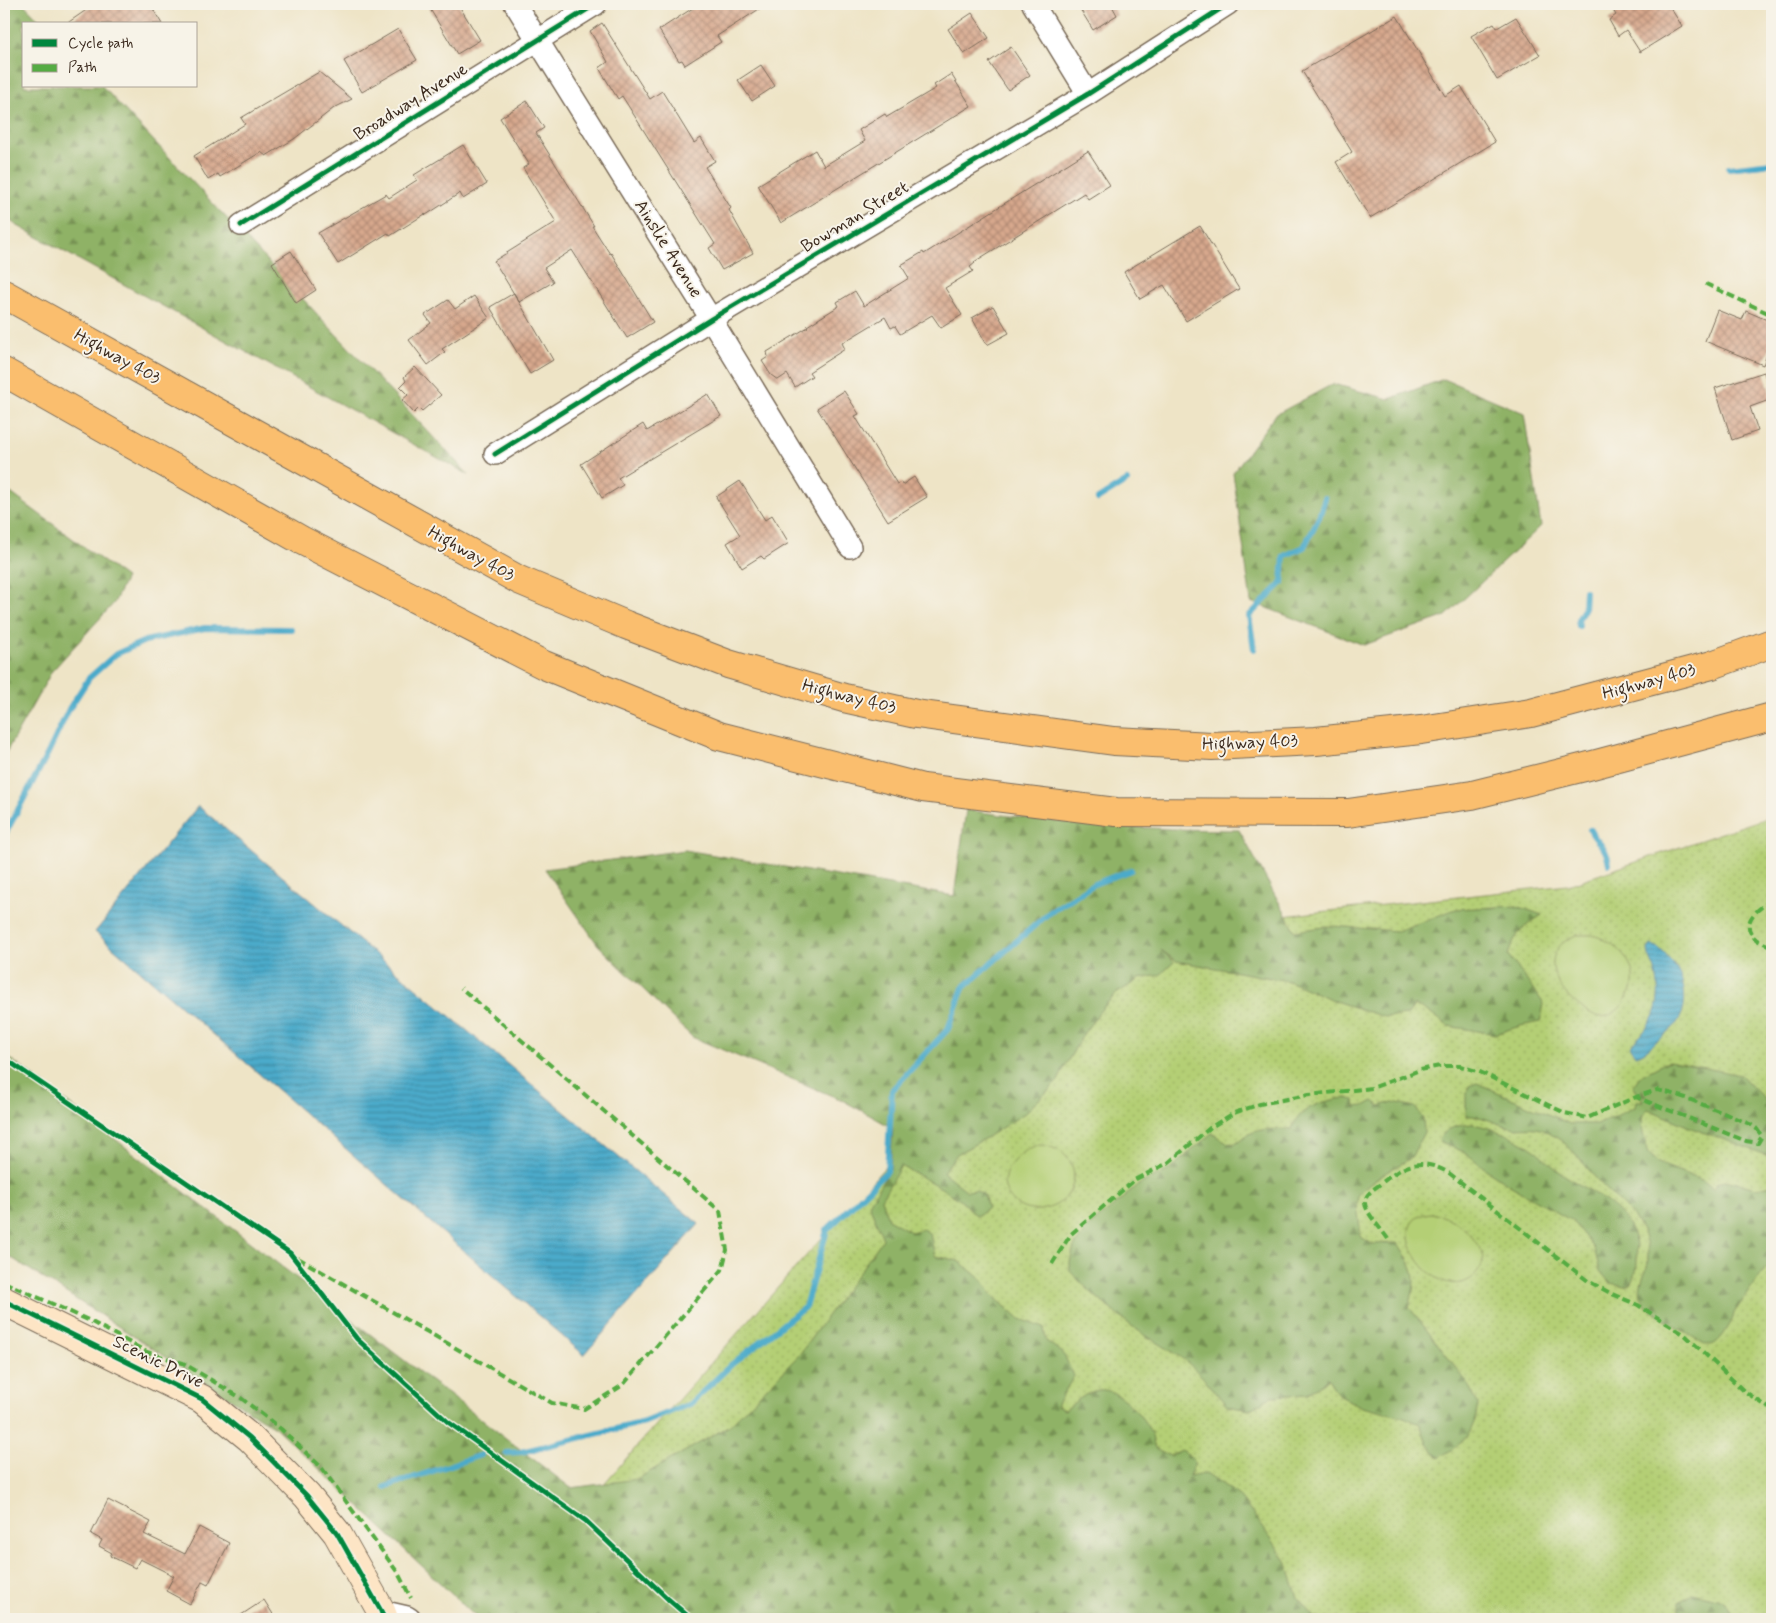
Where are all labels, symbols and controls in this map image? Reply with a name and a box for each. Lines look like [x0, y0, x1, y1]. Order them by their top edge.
legend [22, 22, 198, 88]
text: Cycle path [68, 34, 133, 54]
street label: Broadway Avenue [349, 57, 473, 147]
text: Path [68, 58, 97, 78]
street label: Bowman Street [797, 175, 914, 259]
street label: Ainslie Avenue [628, 195, 708, 303]
street label: Highway 403 [68, 323, 165, 392]
street label: Highway 403 [422, 520, 519, 589]
street label: Highway 403 [1600, 658, 1699, 708]
street label: Highway 403 [799, 674, 898, 722]
street label: Highway 403 [1202, 729, 1298, 759]
street label: Scenic Drive [109, 1330, 207, 1394]

